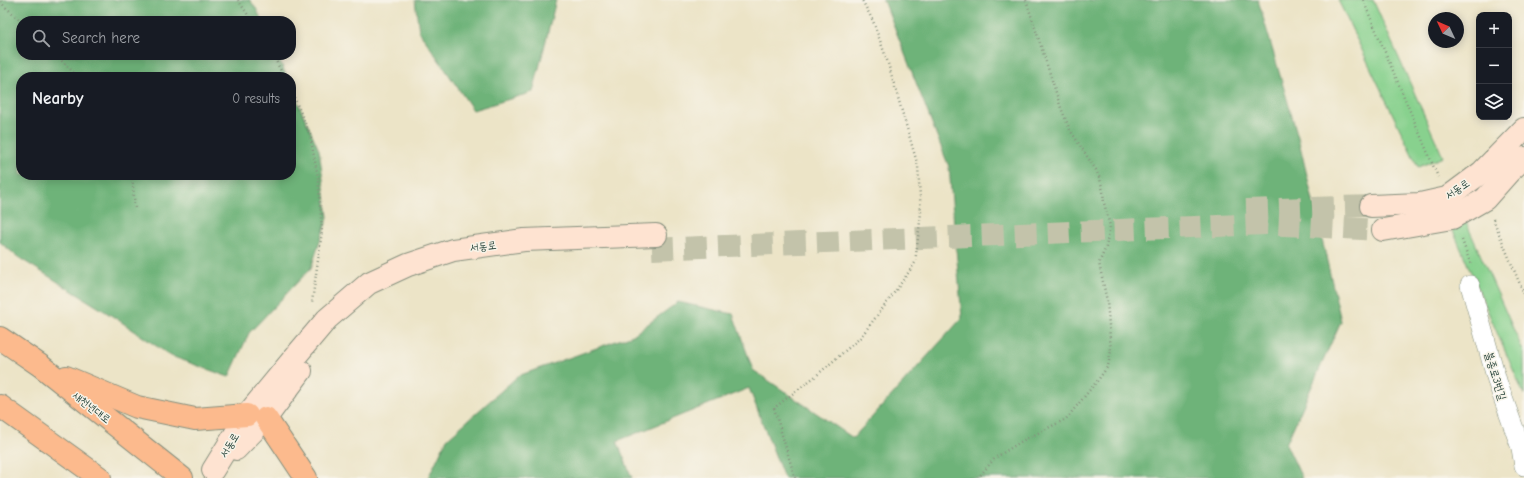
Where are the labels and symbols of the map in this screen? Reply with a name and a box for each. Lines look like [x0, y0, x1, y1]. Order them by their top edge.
north arrow [1428, 12, 1464, 48]
street label: 서동로 [1443, 177, 1472, 202]
street label: 서동로 [469, 238, 497, 255]
street label: 불종로3번길 [1482, 350, 1509, 402]
street label: 새천년대로 [70, 389, 113, 426]
street label: 서동로 [217, 430, 242, 460]

